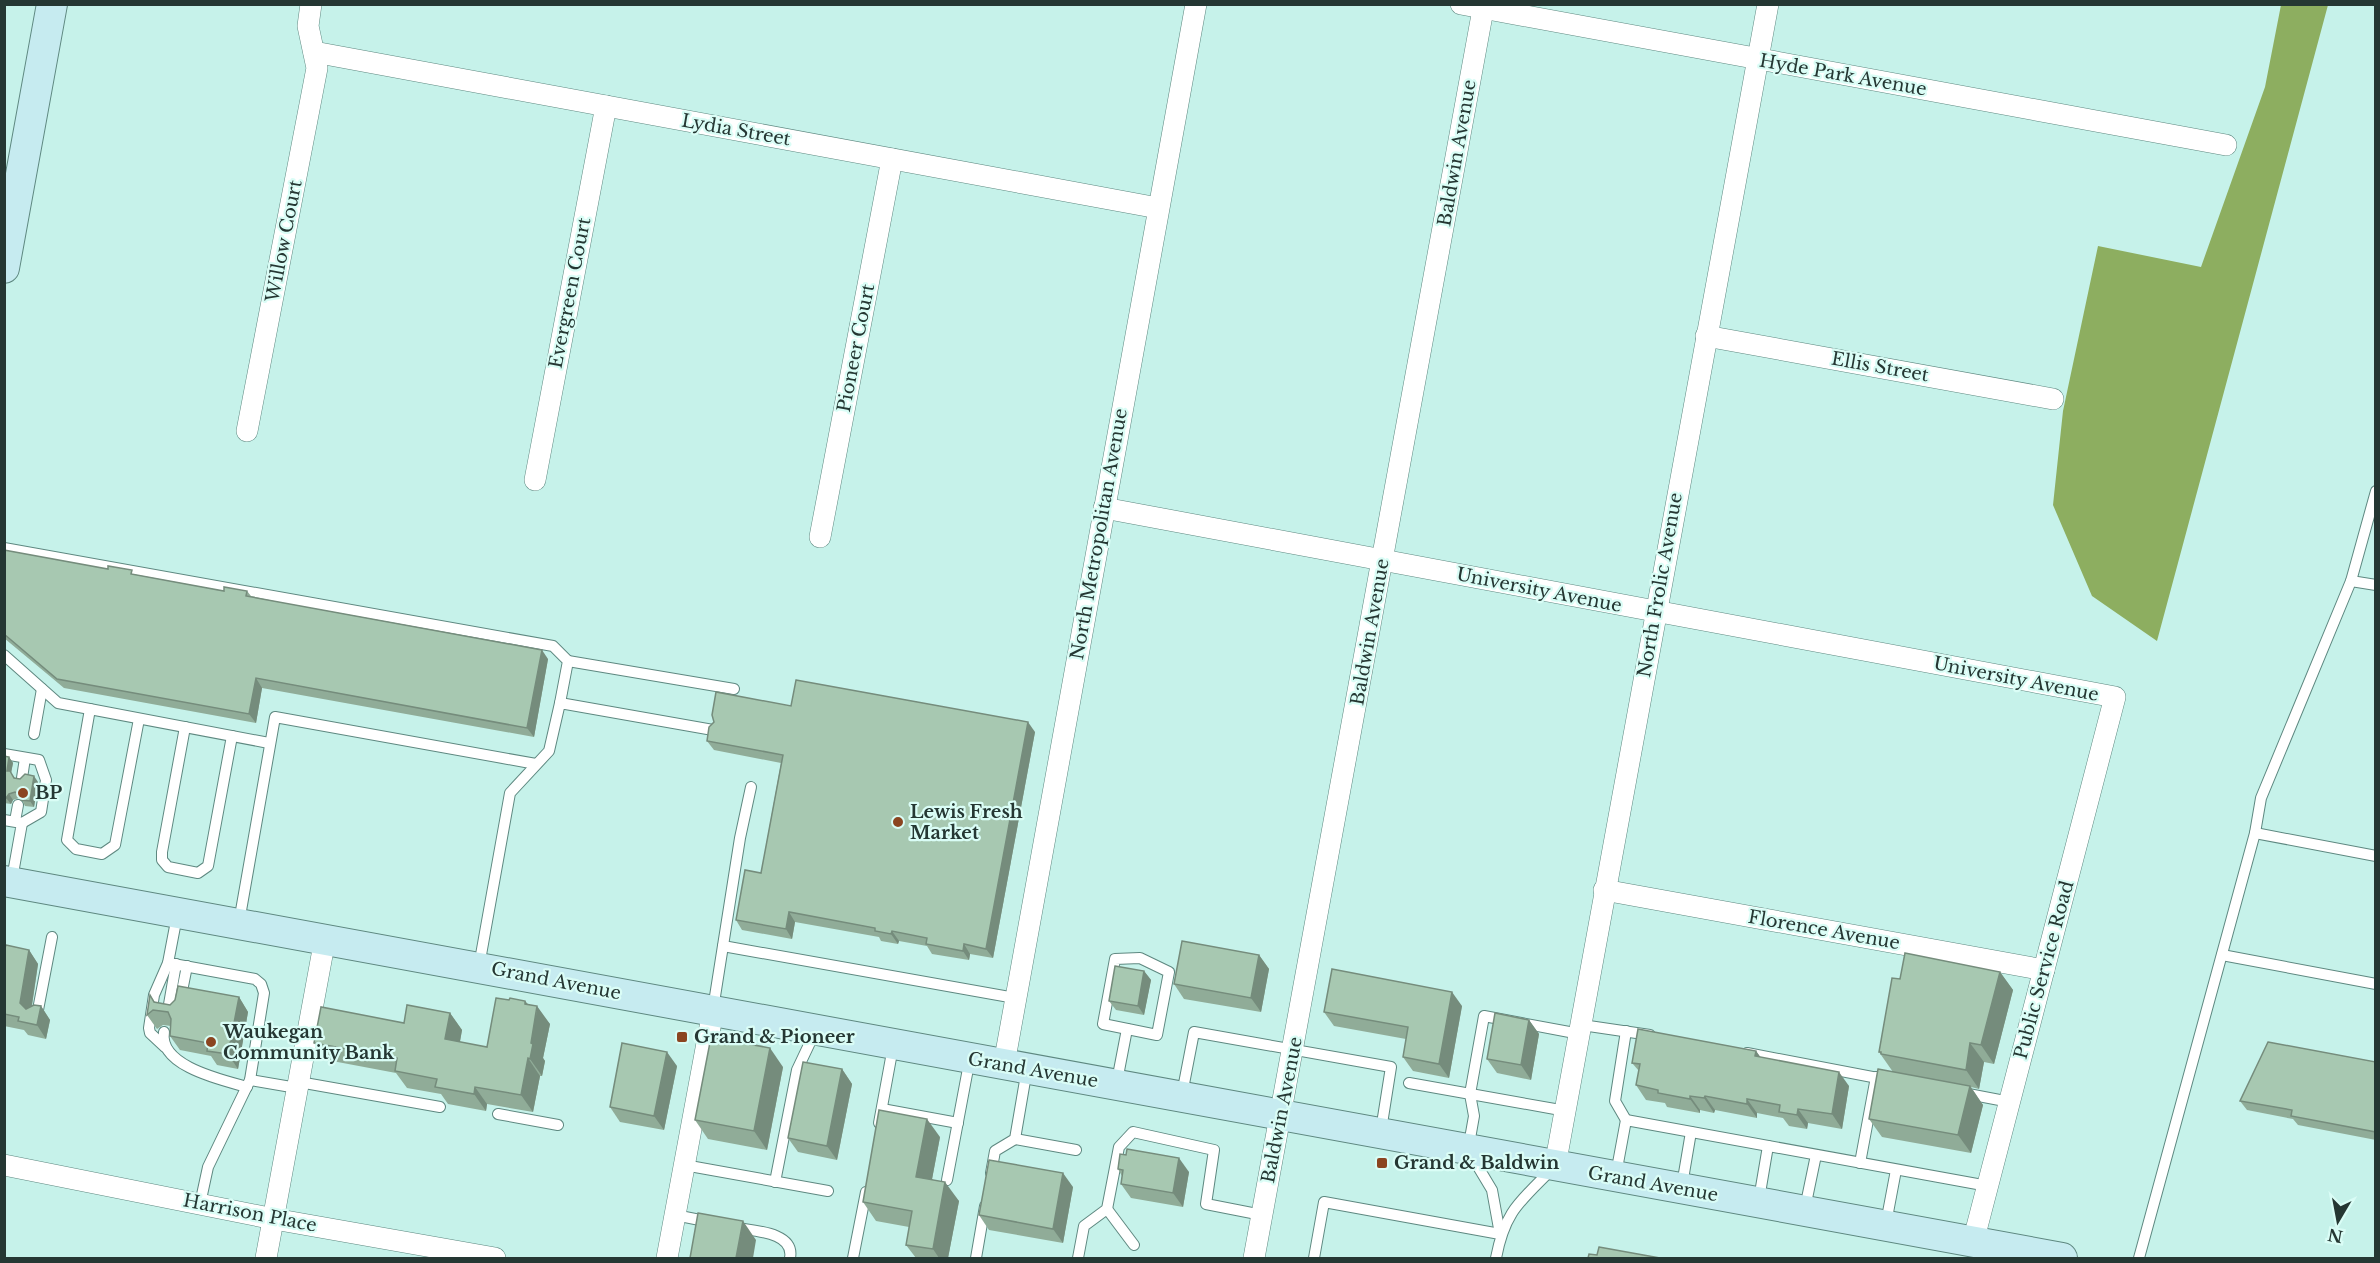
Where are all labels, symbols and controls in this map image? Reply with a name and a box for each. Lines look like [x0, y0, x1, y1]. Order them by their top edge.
street label: Hyde Park Avenue [1758, 49, 1928, 101]
street label: Baldwin Avenue [1433, 78, 1481, 228]
street label: Lydia Street [680, 110, 792, 150]
street label: Willow Court [261, 178, 307, 305]
street label: Evergreen Court [545, 216, 595, 370]
street label: Pioneer Court [833, 282, 879, 414]
street label: Ellis Street [1830, 348, 1931, 386]
street label: North Metropolitan Avenue [1066, 407, 1132, 661]
street label: North Frolic Avenue [1633, 491, 1687, 679]
street label: Baldwin Avenue [1346, 557, 1394, 707]
street label: University Avenue [1454, 563, 1624, 617]
street label: University Avenue [1931, 652, 2101, 706]
place label: BP [35, 782, 62, 804]
marker: BP [16, 786, 30, 800]
place label: Lewis Fresh Market [910, 801, 1023, 844]
marker: Lewis Fresh Market [891, 815, 905, 829]
street label: Public Service Road [2010, 878, 2078, 1062]
street label: Florence Avenue [1746, 906, 1902, 954]
street label: Grand Avenue [489, 958, 623, 1004]
place label: Waukegan Community Bank [222, 1021, 395, 1064]
place label: Grand & Pioneer [694, 1026, 855, 1048]
marker: Grand & Pioneer [675, 1030, 689, 1044]
marker: Waukegan Community Bank [204, 1035, 218, 1049]
street label: Baldwin Avenue [1257, 1035, 1307, 1185]
street label: Grand Avenue [966, 1048, 1100, 1092]
place label: Grand & Baldwin [1394, 1152, 1559, 1174]
marker: Grand & Baldwin [1375, 1156, 1389, 1170]
street label: Grand Avenue [1586, 1162, 1720, 1206]
street label: Harrison Place [181, 1189, 319, 1237]
north arrow [2308, 1191, 2368, 1251]
text: N [2326, 1225, 2345, 1247]

